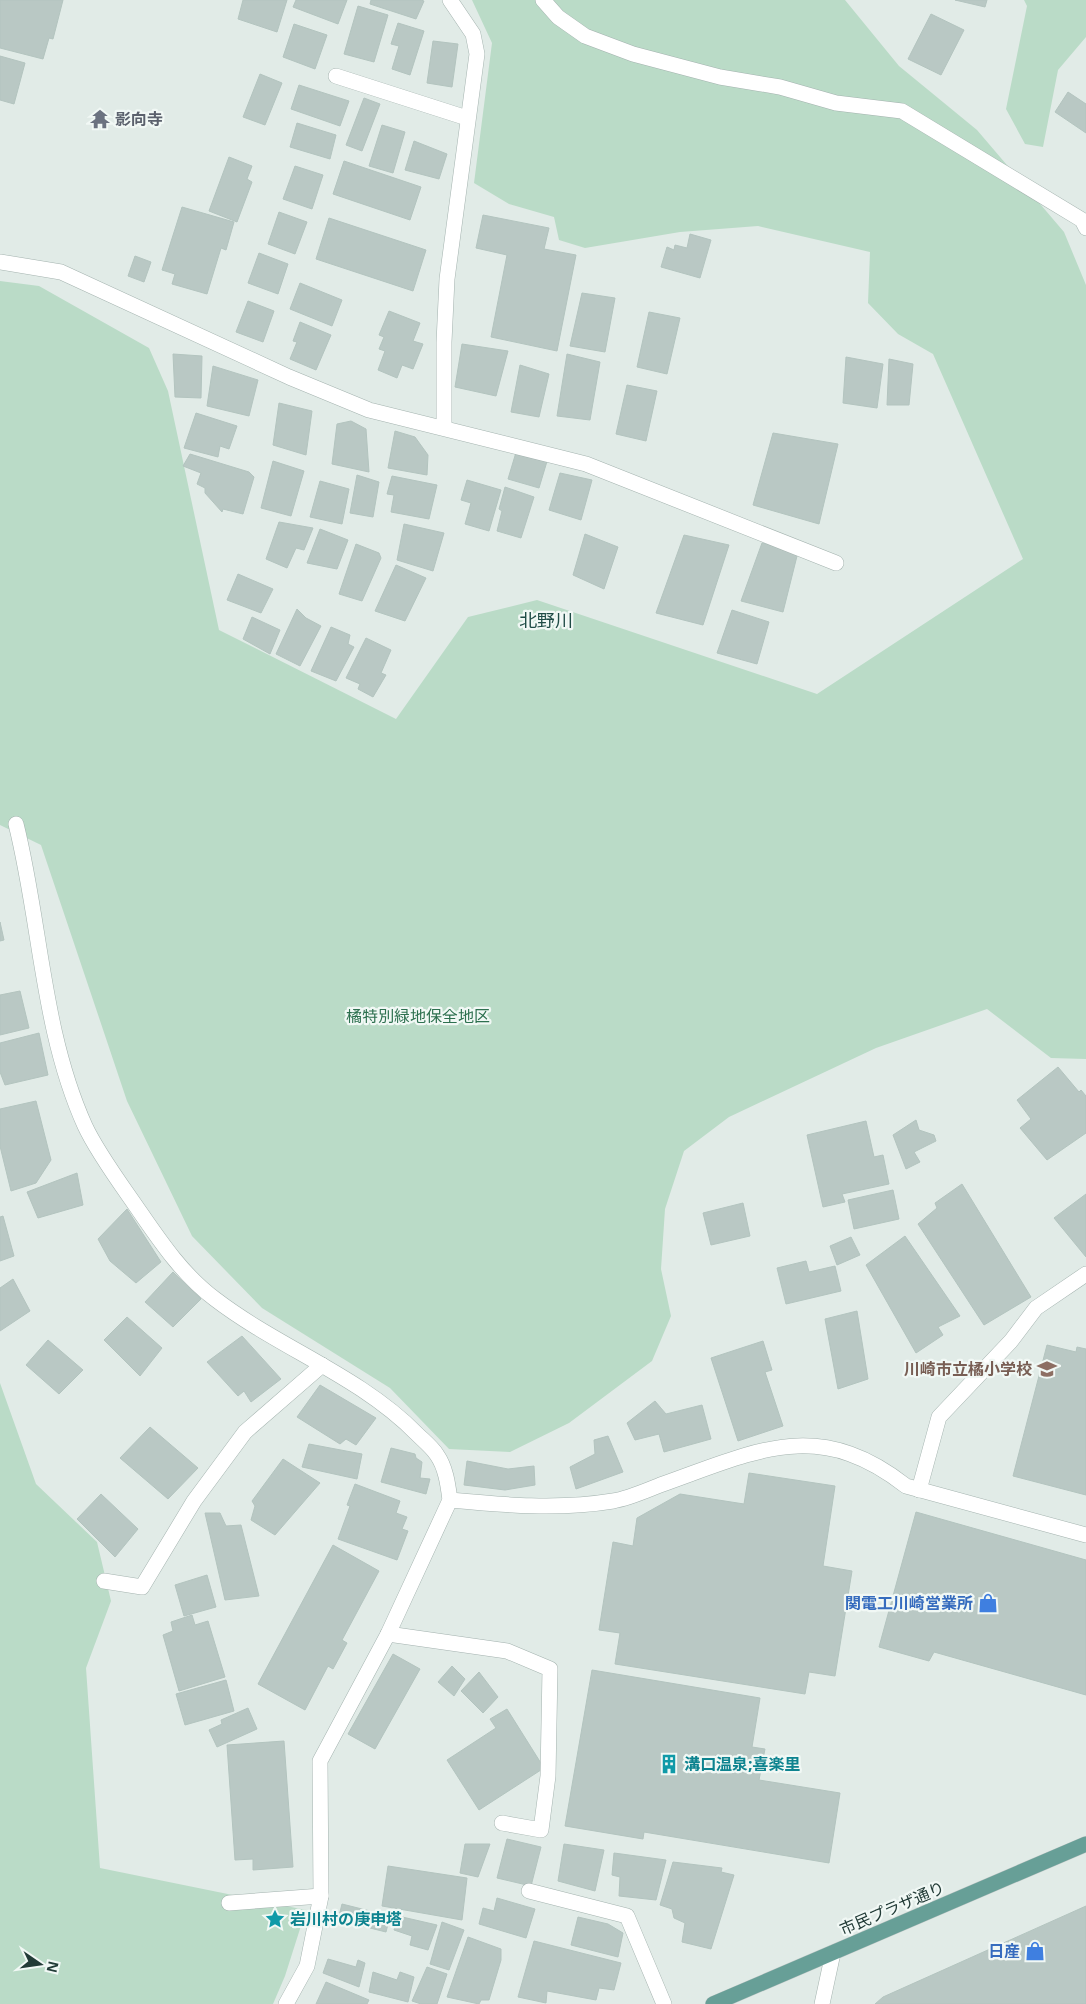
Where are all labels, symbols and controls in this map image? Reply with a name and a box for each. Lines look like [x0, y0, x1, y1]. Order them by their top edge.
temple icon: 影向寺 [89, 108, 111, 130]
place label: 影向寺 [115, 108, 163, 130]
district label: 北野川 [519, 608, 573, 632]
park label: 橘特別緑地保全地区 [346, 1005, 490, 1027]
place label: 川崎市立橘小学校 [904, 1358, 1032, 1380]
school or university icon: 川崎市立橘小学校 [1036, 1358, 1058, 1380]
place label: 関電工川崎営業所 [845, 1592, 973, 1614]
shop icon: 関電工川崎営業所 [977, 1592, 999, 1614]
building icon: 溝口温泉;喜楽里 [658, 1753, 680, 1775]
place label: 溝口温泉;喜楽里 [684, 1753, 801, 1775]
street label: 市民プラザ通り [836, 1876, 948, 1940]
place icon: 岩川村の庚申塔 [264, 1908, 286, 1930]
place label: 岩川村の庚申塔 [290, 1908, 402, 1930]
north arrow [15, 1939, 65, 1989]
place label: 日産 [988, 1940, 1020, 1962]
shop icon: 日産 [1024, 1940, 1046, 1962]
text: N [43, 1959, 64, 1975]

